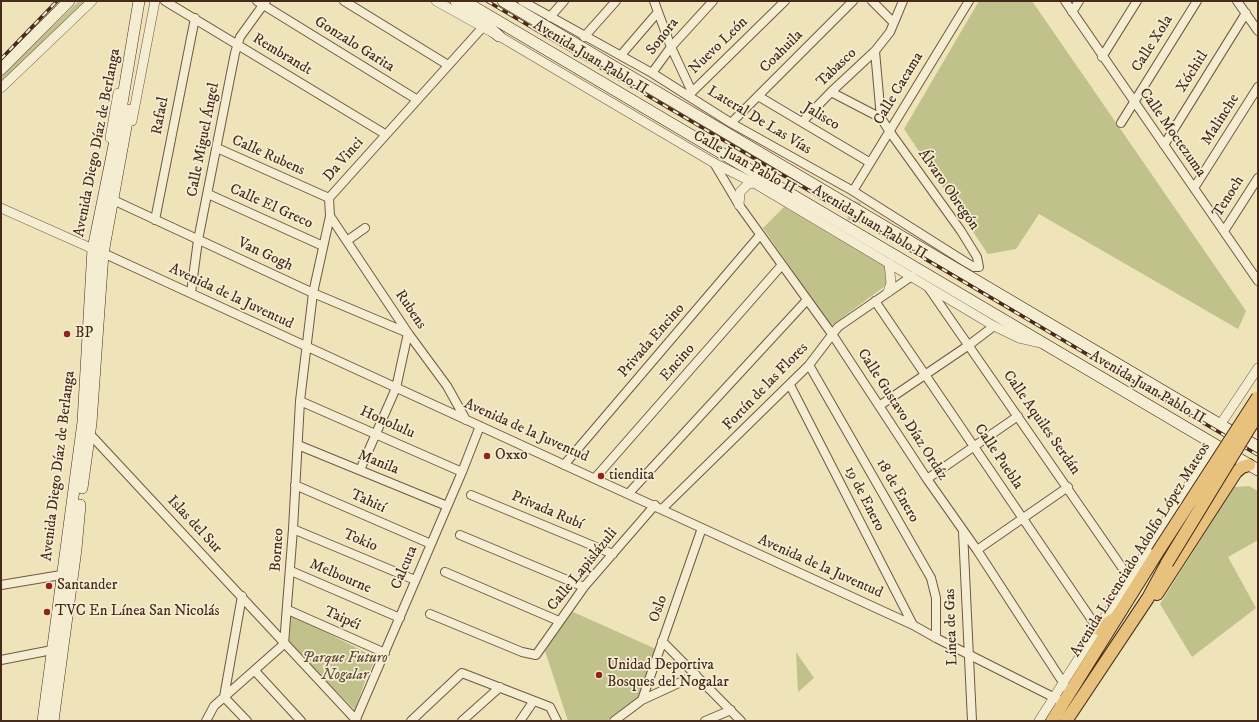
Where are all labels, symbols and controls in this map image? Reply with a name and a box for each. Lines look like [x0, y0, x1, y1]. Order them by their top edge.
street label: Calle Xola [1129, 12, 1177, 76]
street label: Gonzalo Garita [311, 13, 397, 77]
street label: Nuevo León [686, 14, 752, 78]
street label: Sonora [643, 15, 683, 59]
street label: Avenida Juan Pablo II [529, 17, 651, 99]
street label: Coahuila [757, 27, 807, 77]
street label: Rembrandt [249, 30, 315, 80]
street label: Tabasco [813, 45, 861, 91]
street label: Avenida Diego Díaz de Berlanga [71, 47, 125, 239]
street label: Xóchitl [1173, 48, 1213, 96]
street label: Calle Cacama [870, 49, 928, 129]
street label: Calle Miguel Ángel [184, 81, 224, 199]
street label: Lateral De Las Vías [704, 83, 814, 159]
street label: Calle Moctezuma [1135, 85, 1209, 181]
street label: Malinche [1198, 91, 1244, 149]
street label: Rafael [149, 96, 173, 136]
street label: Jalisco [800, 99, 842, 135]
street label: Calle Juan Pablo II [690, 127, 798, 199]
street label: Calle Rubens [229, 132, 307, 180]
street label: Da Vinci [320, 134, 368, 186]
street label: Álvaro Obregón [913, 146, 983, 234]
street label: Tenoch [1209, 173, 1249, 221]
street label: Calle El Greco [227, 181, 315, 233]
street label: Avenida Juan Pablo II [808, 182, 930, 264]
street label: Van Gogh [234, 234, 296, 276]
street label: Avenida de la Juventud [166, 260, 296, 334]
street label: Rubens [390, 287, 430, 333]
street label: Privada Encino [615, 300, 689, 382]
place label: BP [75, 325, 93, 343]
marker: BP [62, 329, 72, 339]
street label: Fortín de las Flores [720, 339, 812, 435]
street label: Encino [657, 341, 699, 385]
street label: Calle Gustavo Díaz Ordáz [853, 346, 951, 484]
street label: Avenida Juan Pablo II [1086, 348, 1208, 428]
street label: Calle Aquiles Serdán [998, 367, 1084, 479]
street label: Avenida Diego Díaz de Berlanga [38, 370, 80, 562]
street label: Avenida de la Juventud [461, 395, 591, 467]
street label: Honolulu [357, 403, 417, 443]
street label: Calle Puebla [970, 421, 1026, 493]
street label: Avenida Licenciado Adolfo López Mateos [1067, 439, 1215, 661]
street label: Manila [355, 447, 401, 479]
place label: Oxxo [495, 447, 528, 465]
marker: Oxxo [482, 451, 492, 461]
street label: 18 de Enero [872, 456, 922, 526]
street label: 19 de Enero [840, 463, 888, 535]
place label: tiendita [609, 467, 654, 485]
marker: tiendita [596, 471, 606, 481]
street label: Tahití [348, 486, 388, 518]
street label: Privada Rubí [508, 488, 586, 534]
street label: Islas del Sur [163, 492, 225, 558]
street label: Calle Lapislázuli [544, 525, 622, 615]
street label: Tokio [340, 526, 380, 556]
street label: Borneo [268, 528, 288, 572]
street label: Avenida de la Juventud [755, 531, 885, 603]
street label: Calcuta [388, 543, 422, 593]
street label: Melbourne [306, 556, 374, 598]
place label: Santander [57, 577, 117, 595]
marker: Santander [44, 581, 54, 591]
street label: Línea de Gas [942, 588, 962, 666]
street label: Oslo [646, 593, 672, 625]
place label: TVC En Línea San Nicolás [55, 603, 220, 621]
street label: Taipéi [321, 603, 363, 635]
marker: TVC En Línea San Nicolás [42, 607, 52, 617]
park label: Parque Futuro Nogalar [302, 650, 388, 685]
place label: Unidad Deportiva Bosques del Nogalar [607, 657, 729, 692]
marker: Unidad Deportiva Bosques del Nogalar [594, 670, 604, 680]

